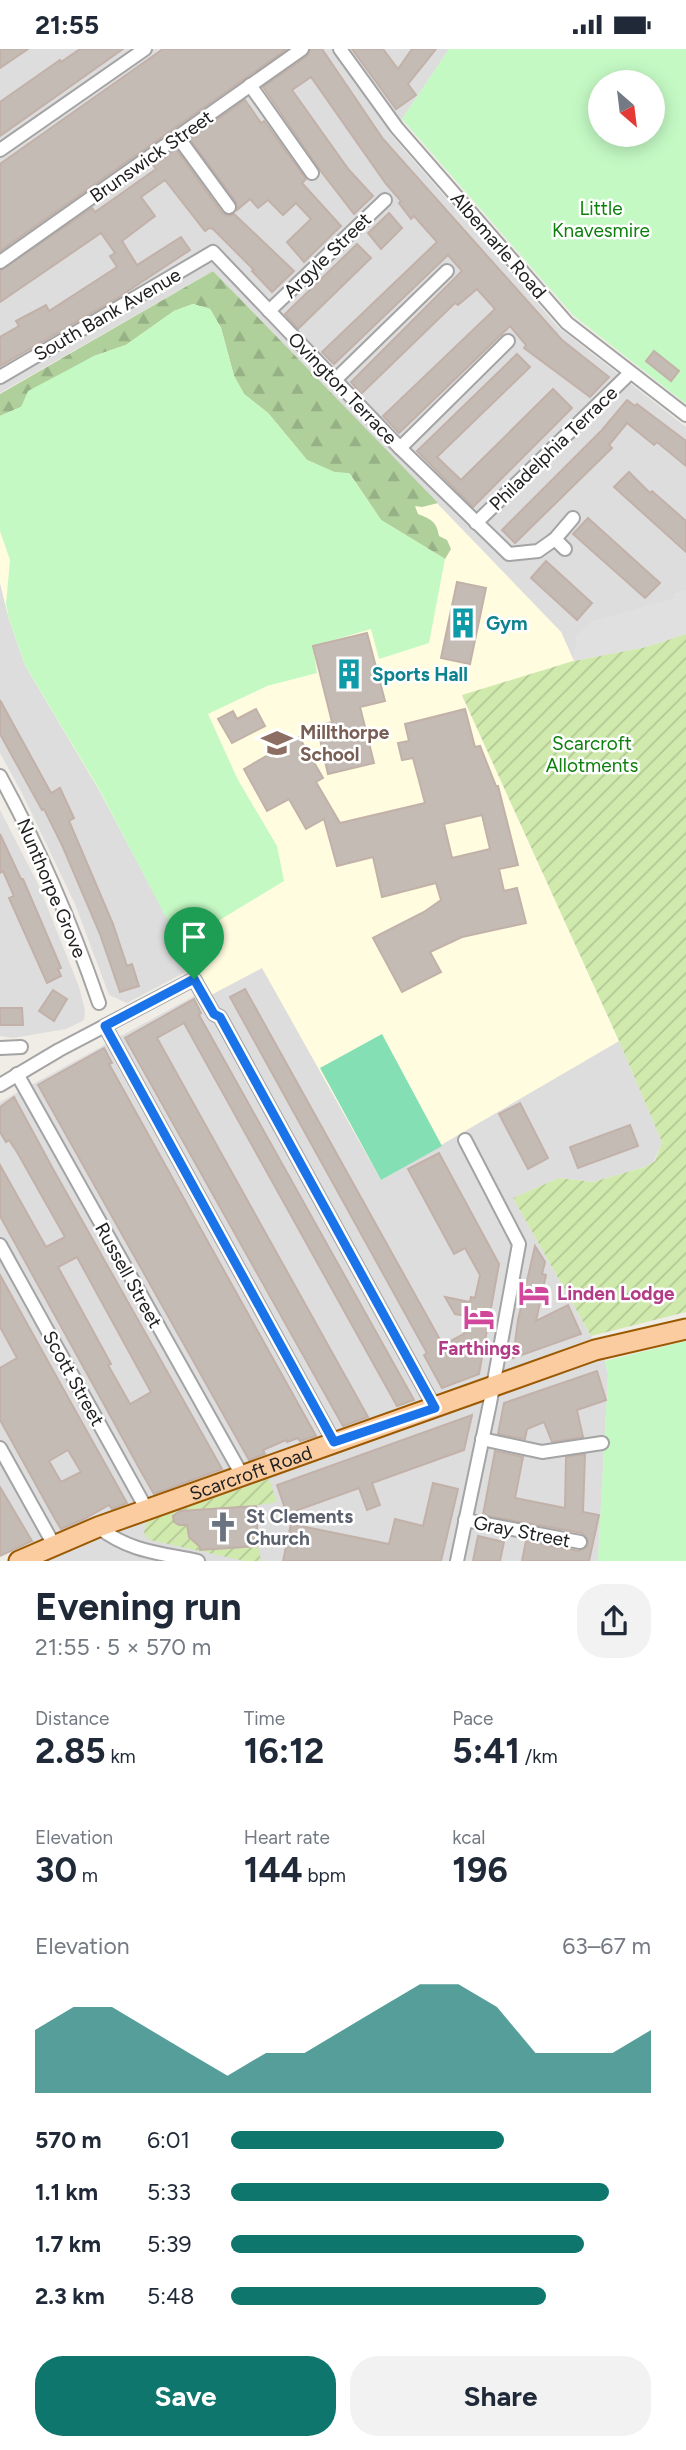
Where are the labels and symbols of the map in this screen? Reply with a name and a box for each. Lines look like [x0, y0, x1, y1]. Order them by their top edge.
north arrow [588, 70, 665, 147]
street label: Brunswick Street [85, 105, 217, 207]
street label: Albemarle Road [446, 187, 551, 303]
park label: Little Knavesmire [552, 197, 650, 242]
street label: Argyle Street [279, 208, 376, 303]
street label: South Bank Avenue [30, 263, 185, 366]
street label: Ovington Terrace [283, 327, 402, 449]
street label: Philadelphia Terrace [485, 381, 622, 515]
building icon: Gym [446, 606, 480, 640]
place label: Gym [486, 612, 528, 635]
building icon: Sports Hall [332, 657, 366, 691]
place label: Sports Hall [372, 663, 468, 686]
place label: Millthorpe School [300, 721, 390, 766]
school or university icon: Millthorpe School [260, 726, 294, 760]
park label: Scarcroft Allotments [546, 732, 638, 777]
street label: Nunthorpe Grove [12, 815, 91, 961]
pin [164, 907, 224, 979]
street label: Russell Street [90, 1219, 167, 1332]
hotel icon: Linden Lodge [517, 1276, 551, 1310]
place label: Linden Lodge [557, 1282, 675, 1305]
hotel icon: Farthings [462, 1300, 496, 1334]
street label: Scott Street [38, 1327, 109, 1430]
place label: Farthings [438, 1337, 520, 1360]
street label: Scarcroft Road [186, 1441, 315, 1506]
place label: St Clements Church [246, 1505, 353, 1550]
church icon: St Clements Church [206, 1510, 240, 1544]
street label: Gray Street [471, 1511, 572, 1552]

